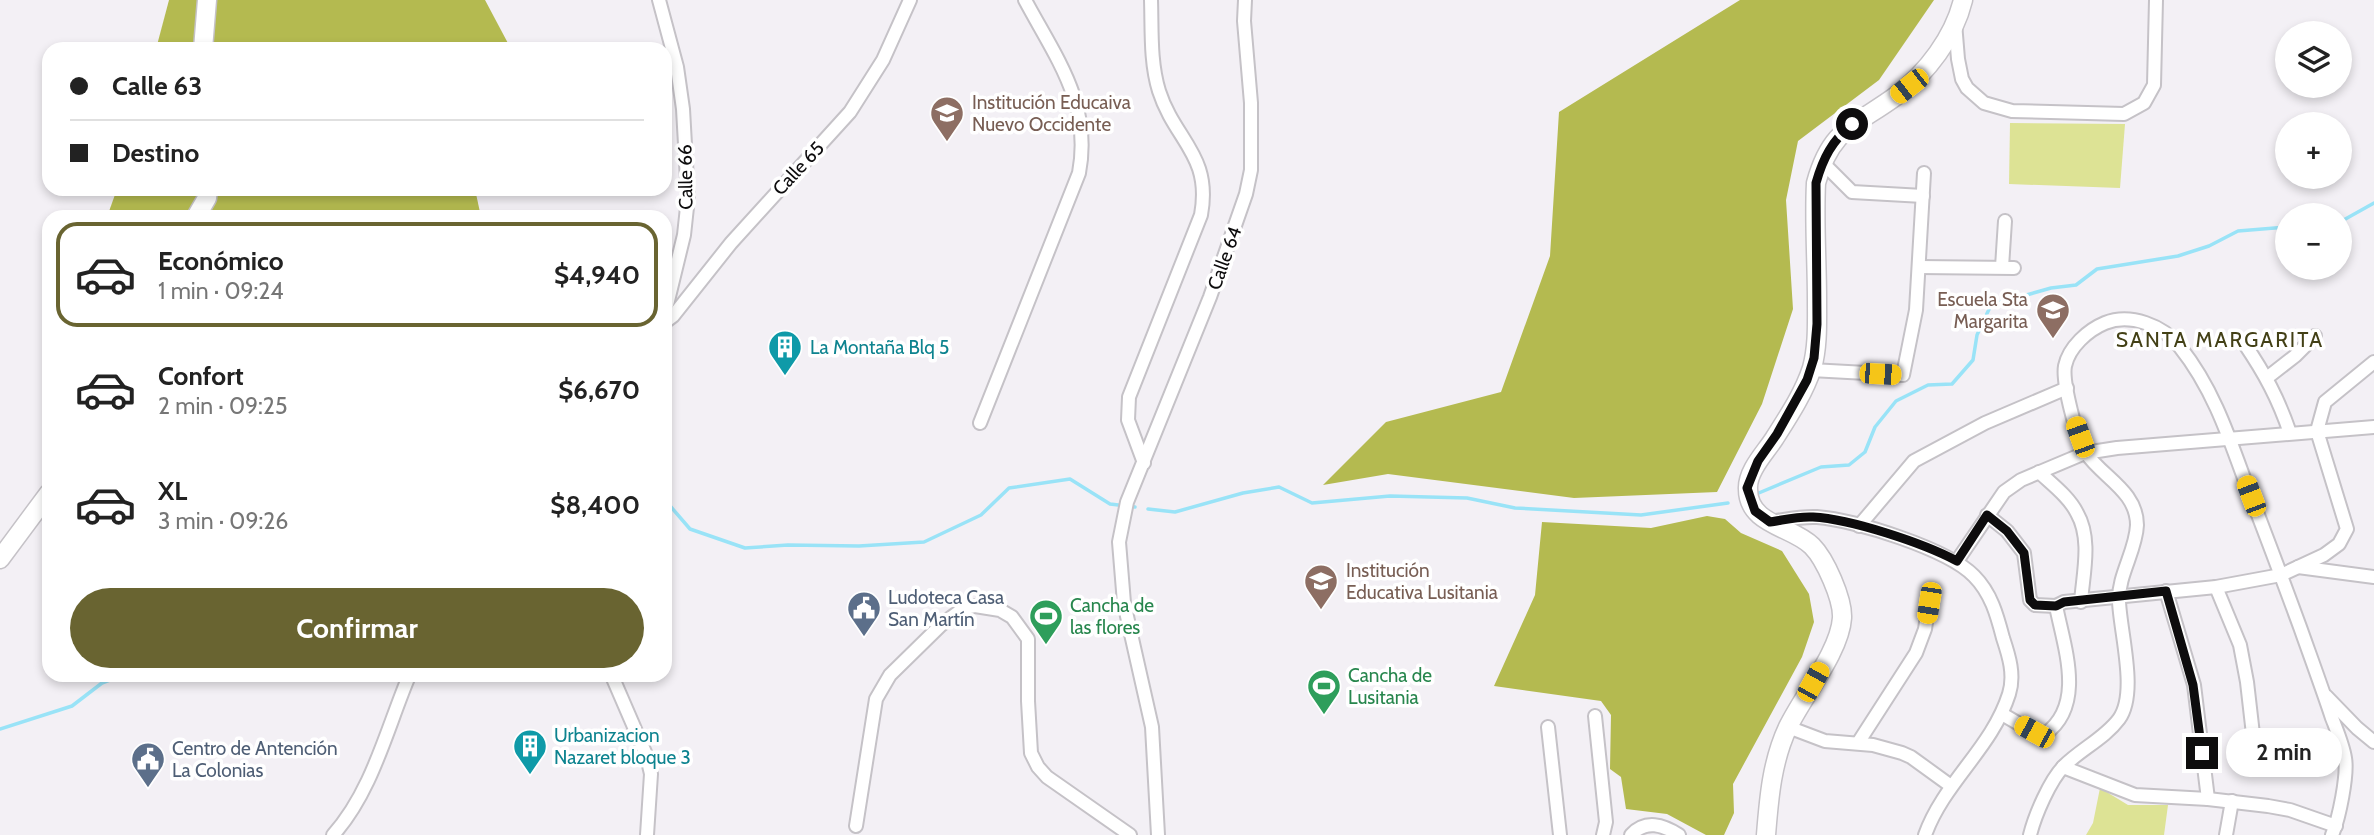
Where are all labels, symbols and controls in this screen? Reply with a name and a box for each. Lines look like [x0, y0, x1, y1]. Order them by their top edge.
map controls [2275, 21, 2352, 280]
button: layers [2275, 21, 2352, 98]
car [1886, 65, 1933, 107]
text: Calle 63 [112, 70, 202, 102]
place label: Institución Educaiva Nuevo Occidente [972, 91, 1131, 136]
school or university icon: Institución Educaiva Nuevo Occidente [928, 94, 966, 143]
route start [1836, 108, 1868, 140]
button: + [2275, 112, 2352, 189]
text: Destino [112, 137, 199, 169]
street label: Calle 65 [768, 137, 829, 200]
street label: Calle 66 [673, 144, 698, 210]
button: − [2275, 203, 2352, 280]
street label: Calle 64 [1202, 223, 1246, 293]
icon: car [74, 243, 137, 306]
text: Económico [158, 245, 284, 277]
text: $4,940 [554, 259, 640, 291]
text: 1 min · 09:24 [158, 277, 284, 305]
place label: Escuela Sta Margarita [1937, 288, 2028, 333]
school or university icon: Escuela Sta Margarita [2034, 291, 2072, 340]
district label: SANTA MARGARITA [2116, 327, 2324, 352]
building icon: La Montaña Blq 5 [766, 328, 804, 377]
place label: La Montaña Blq 5 [810, 336, 949, 359]
icon: car [74, 358, 137, 421]
text: Confort [158, 360, 244, 392]
car [1859, 362, 1902, 386]
text: $6,670 [558, 374, 640, 406]
text: 2 min · 09:25 [158, 392, 287, 420]
car [2063, 414, 2098, 460]
icon: car [74, 473, 137, 536]
car [2234, 473, 2269, 519]
text: XL [158, 475, 187, 507]
text: $8,400 [550, 489, 640, 521]
text: 3 min · 09:26 [158, 507, 288, 535]
place label: Institución Educativa Lusitania [1346, 559, 1498, 604]
school or university icon: Institución Educativa Lusitania [1302, 562, 1340, 611]
car [1916, 581, 1943, 625]
place label: Ludoteca Casa San Martín [888, 586, 1004, 631]
button: Confirmar [70, 588, 644, 668]
public building icon: Ludoteca Casa San Martín [845, 589, 883, 638]
place label: Cancha de las flores [1070, 594, 1154, 639]
sports icon: Cancha de las flores [1027, 597, 1065, 646]
car [1794, 659, 1833, 705]
place label: Cancha de Lusitania [1348, 664, 1432, 709]
sports icon: Cancha de Lusitania [1305, 667, 1343, 716]
car [2011, 713, 2058, 751]
place label: Urbanizacion Nazaret bloque 3 [554, 724, 691, 769]
building icon: Urbanizacion Nazaret bloque 3 [511, 727, 549, 776]
callout: 2 min [2226, 728, 2342, 778]
place label: Centro de Antención La Colonias [172, 737, 338, 782]
route end [2186, 737, 2218, 769]
text: 2 min [2256, 738, 2312, 766]
public building icon: Centro de Antención La Colonias [129, 740, 167, 789]

